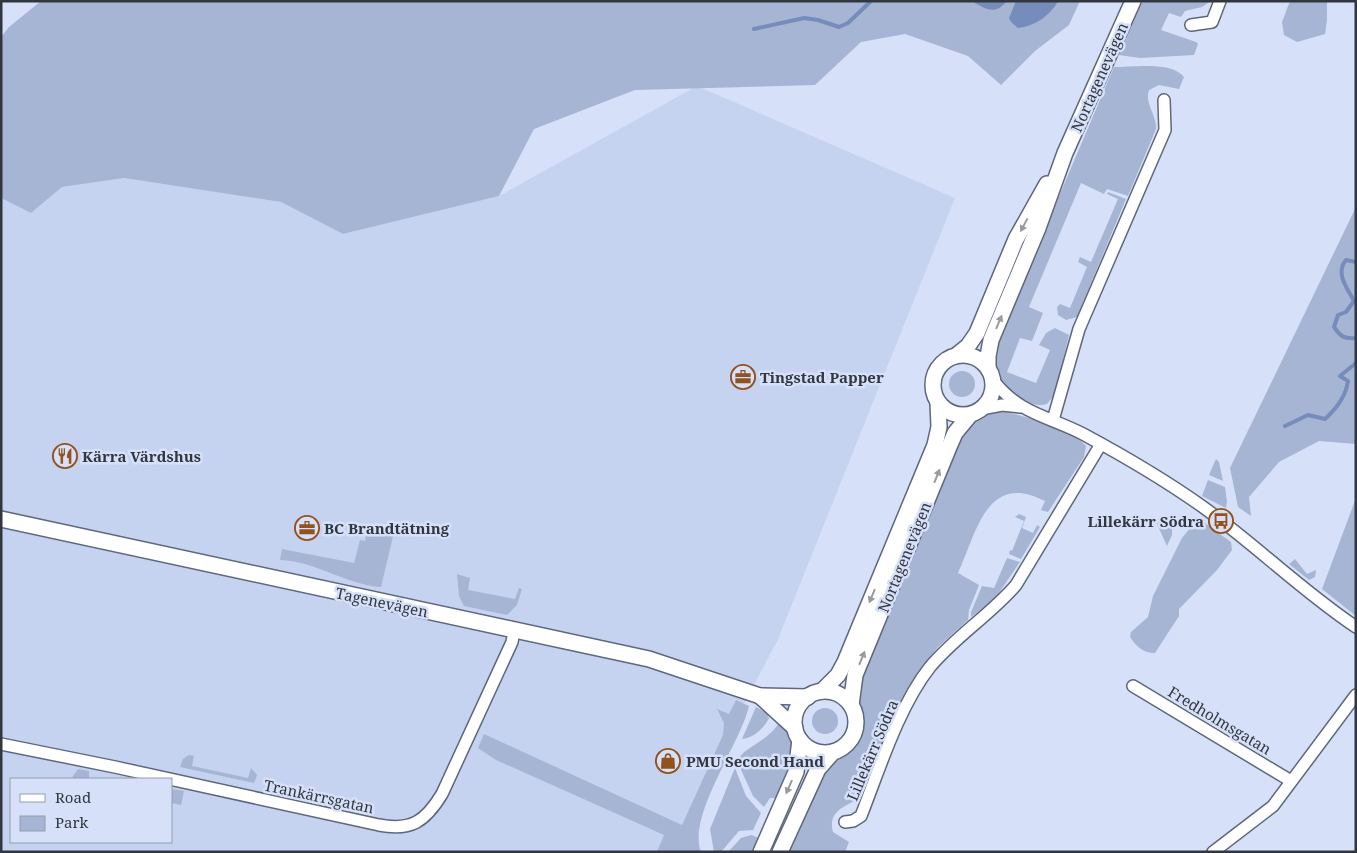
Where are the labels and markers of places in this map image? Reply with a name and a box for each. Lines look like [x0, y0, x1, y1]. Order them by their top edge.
office icon: Tingstad Papper [730, 364, 756, 390]
place label: Tingstad Papper [760, 367, 884, 387]
restaurant icon: Kärra Värdshus [52, 443, 78, 469]
place label: Kärra Värdshus [82, 446, 201, 466]
bus stop icon: Lillekärr Södra [1208, 508, 1234, 534]
place label: Lillekärr Södra [1087, 511, 1204, 531]
office icon: BC Brandtätning [294, 515, 320, 541]
place label: BC Brandtätning [324, 518, 450, 538]
shop icon: PMU Second Hand [655, 748, 681, 774]
place label: PMU Second Hand [686, 751, 824, 771]

